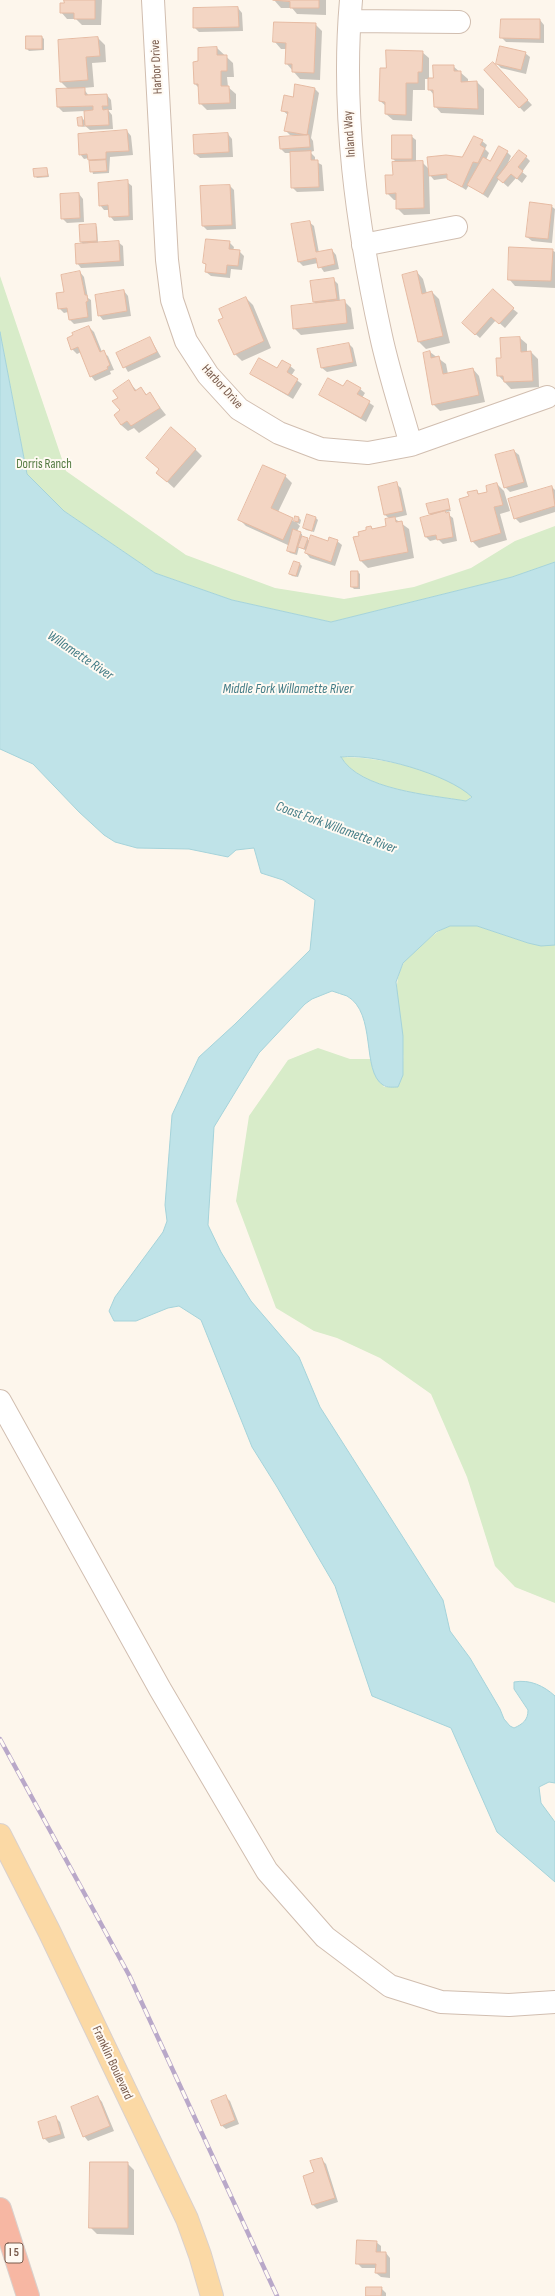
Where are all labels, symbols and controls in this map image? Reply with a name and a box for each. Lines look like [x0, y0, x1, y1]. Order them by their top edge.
street label: Harbor Drive [148, 39, 166, 95]
street label: Inland Way [341, 110, 359, 158]
street label: Harbor Drive [198, 361, 246, 413]
park label: Dorris Ranch [16, 457, 72, 473]
water label: Willamette River [44, 628, 116, 684]
water label: Middle Fork Willamette River [223, 681, 353, 697]
water label: Coast Fork Willamette River [273, 798, 399, 858]
street label: Franklin Boulevard [88, 2024, 136, 2102]
road number: I 5 [5, 2243, 23, 2263]

